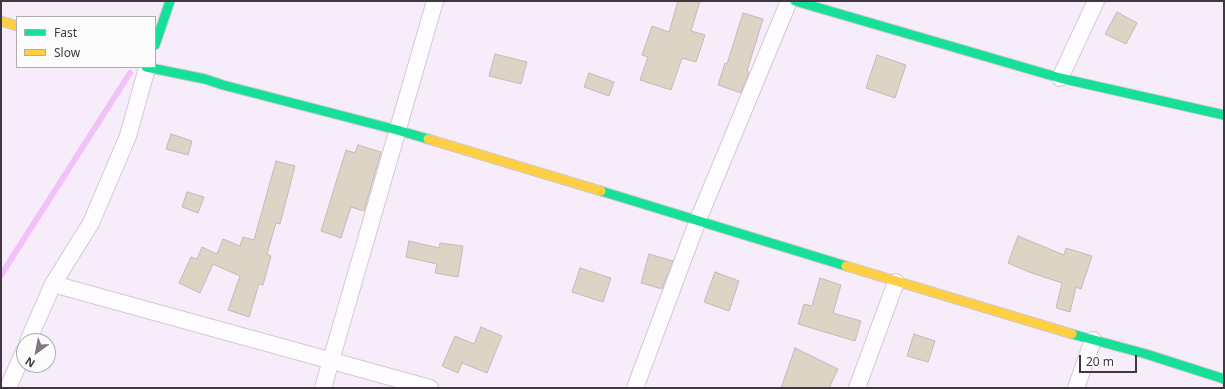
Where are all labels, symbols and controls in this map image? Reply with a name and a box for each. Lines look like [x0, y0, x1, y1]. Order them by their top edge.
legend [16, 16, 156, 68]
text: Fast [54, 24, 77, 41]
text: Slow [54, 44, 80, 61]
north arrow [16, 333, 56, 373]
scale bar [1081, 347, 1139, 373]
text: 20 m [1086, 353, 1114, 370]
text: N [22, 354, 38, 371]

